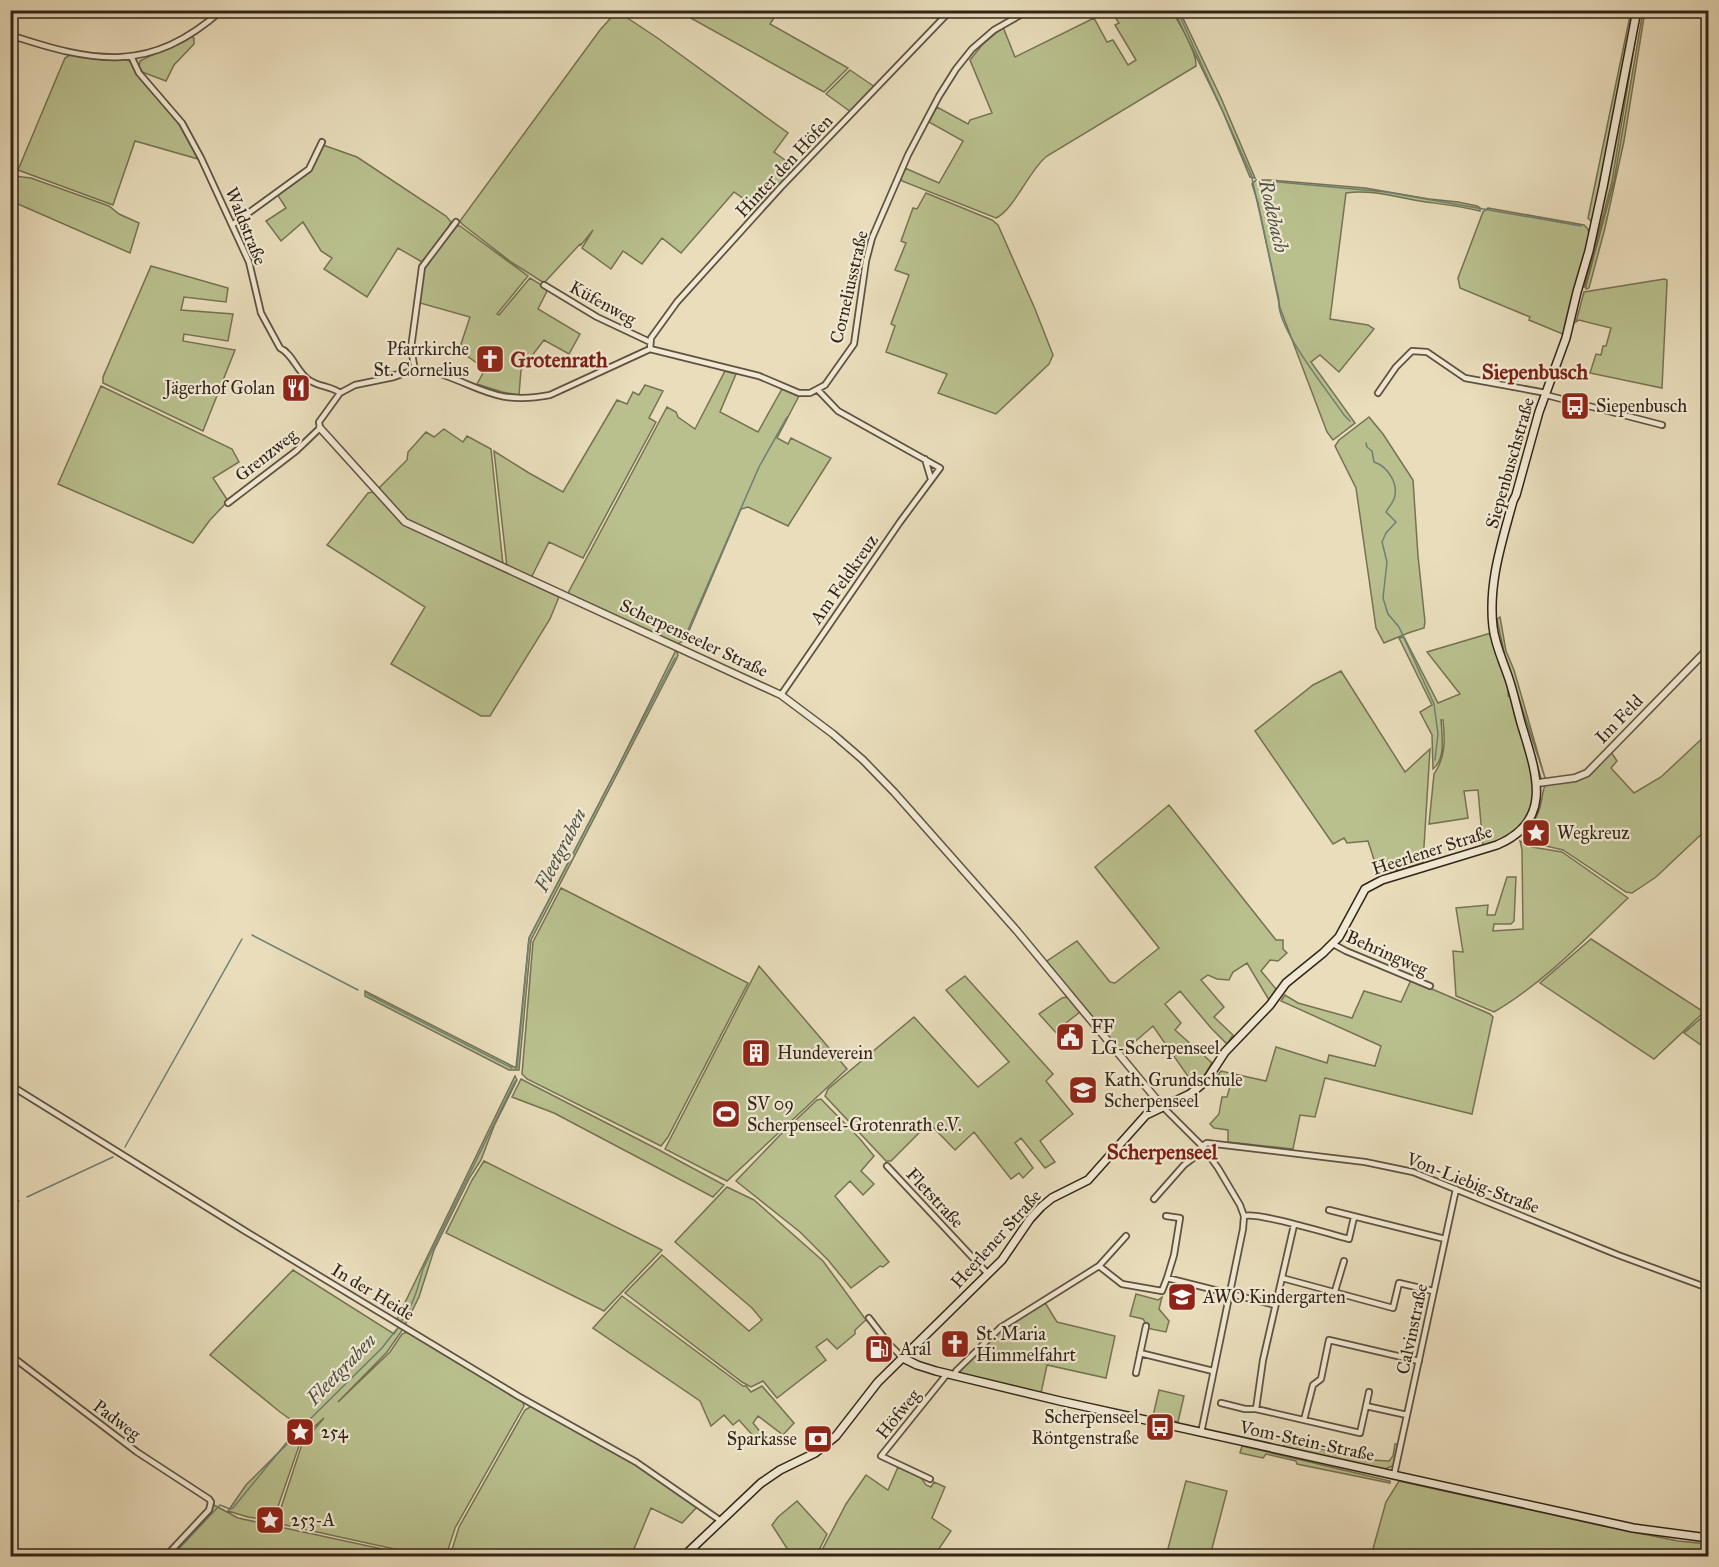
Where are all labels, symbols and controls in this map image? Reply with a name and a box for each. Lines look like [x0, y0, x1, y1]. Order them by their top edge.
street label: Hinter den Höfen [731, 110, 837, 222]
water label: Rodebach [1254, 176, 1294, 255]
street label: Waldstraße [220, 184, 272, 268]
street label: Corneliusstraße [825, 228, 873, 346]
street label: Küfenweg [565, 276, 641, 331]
place label: Pfarrkirche St. Cornelius [373, 338, 469, 381]
church icon: Pfarrkirche St. Cornelius [474, 343, 506, 375]
district label: Grotenrath [510, 347, 608, 373]
district label: Siepenbusch [1482, 359, 1589, 385]
restaurant icon: Jägerhof Golan [280, 372, 312, 404]
place label: Jägerhof Golan [163, 377, 275, 400]
bus stop icon: Siepenbusch [1559, 390, 1591, 422]
street label: Siepenbuschstraße [1481, 395, 1539, 531]
place label: Siepenbusch [1596, 395, 1687, 417]
street label: Grenzweg [231, 424, 303, 487]
street label: Am Feldkreuz [805, 530, 883, 629]
street label: Scherpenseeler Straße [616, 594, 772, 682]
street label: Im Feld [1590, 690, 1648, 748]
water label: Fleetgraben [528, 804, 591, 896]
place icon: Wegkreuz [1520, 817, 1552, 849]
street label: Heerlener Straße [1369, 820, 1495, 880]
place label: Wegkreuz [1557, 822, 1630, 845]
street label: Behringweg [1342, 925, 1432, 982]
place label: FF LG-Scherpenseel [1091, 1016, 1220, 1059]
public building icon: FF LG-Scherpenseel [1054, 1021, 1086, 1053]
building icon: Hundeverein [740, 1037, 772, 1069]
place label: Hundeverein [777, 1042, 873, 1064]
place label: Kath. Grundschule Scherpenseel [1104, 1069, 1243, 1112]
school or university icon: Kath. Grundschule Scherpenseel [1067, 1074, 1099, 1106]
place label: SV 09 Scherpenseel-Grotenrath e.V. [747, 1093, 962, 1136]
sports icon: SV 09 Scherpenseel-Grotenrath e.V. [710, 1098, 742, 1130]
district label: Scherpenseel [1107, 1139, 1219, 1165]
street label: Von-Liebig-Straße [1402, 1147, 1543, 1219]
street label: Fletstraße [902, 1163, 968, 1233]
street label: Heerlener Straße [946, 1185, 1046, 1293]
street label: In der Heide [328, 1259, 418, 1325]
school or university icon: AWO Kindergarten [1166, 1281, 1198, 1313]
street label: Calvinstraße [1392, 1282, 1432, 1376]
place label: AWO Kindergarten [1202, 1286, 1346, 1309]
place label: St. Maria Himmelfahrt [976, 1323, 1077, 1366]
water label: Fleetgraben [300, 1328, 381, 1410]
church icon: St. Maria Himmelfahrt [939, 1328, 971, 1360]
fuel station icon: Aral [863, 1333, 895, 1365]
place label: Aral [899, 1338, 931, 1360]
street label: Höfweg [871, 1384, 926, 1444]
street label: Padweg [88, 1395, 146, 1446]
place label: Scherpenseel Röntgenstraße [1032, 1406, 1139, 1450]
bus stop icon: Scherpenseel Röntgenstraße [1144, 1411, 1176, 1443]
place icon: 254 [284, 1416, 316, 1448]
street label: Vom-Stein-Straße [1237, 1416, 1376, 1466]
place label: 254 [321, 1421, 349, 1443]
bank icon: Sparkasse [802, 1423, 834, 1455]
place label: Sparkasse [727, 1428, 797, 1450]
place icon: 253-A [254, 1504, 286, 1536]
place label: 253-A [291, 1509, 335, 1531]

